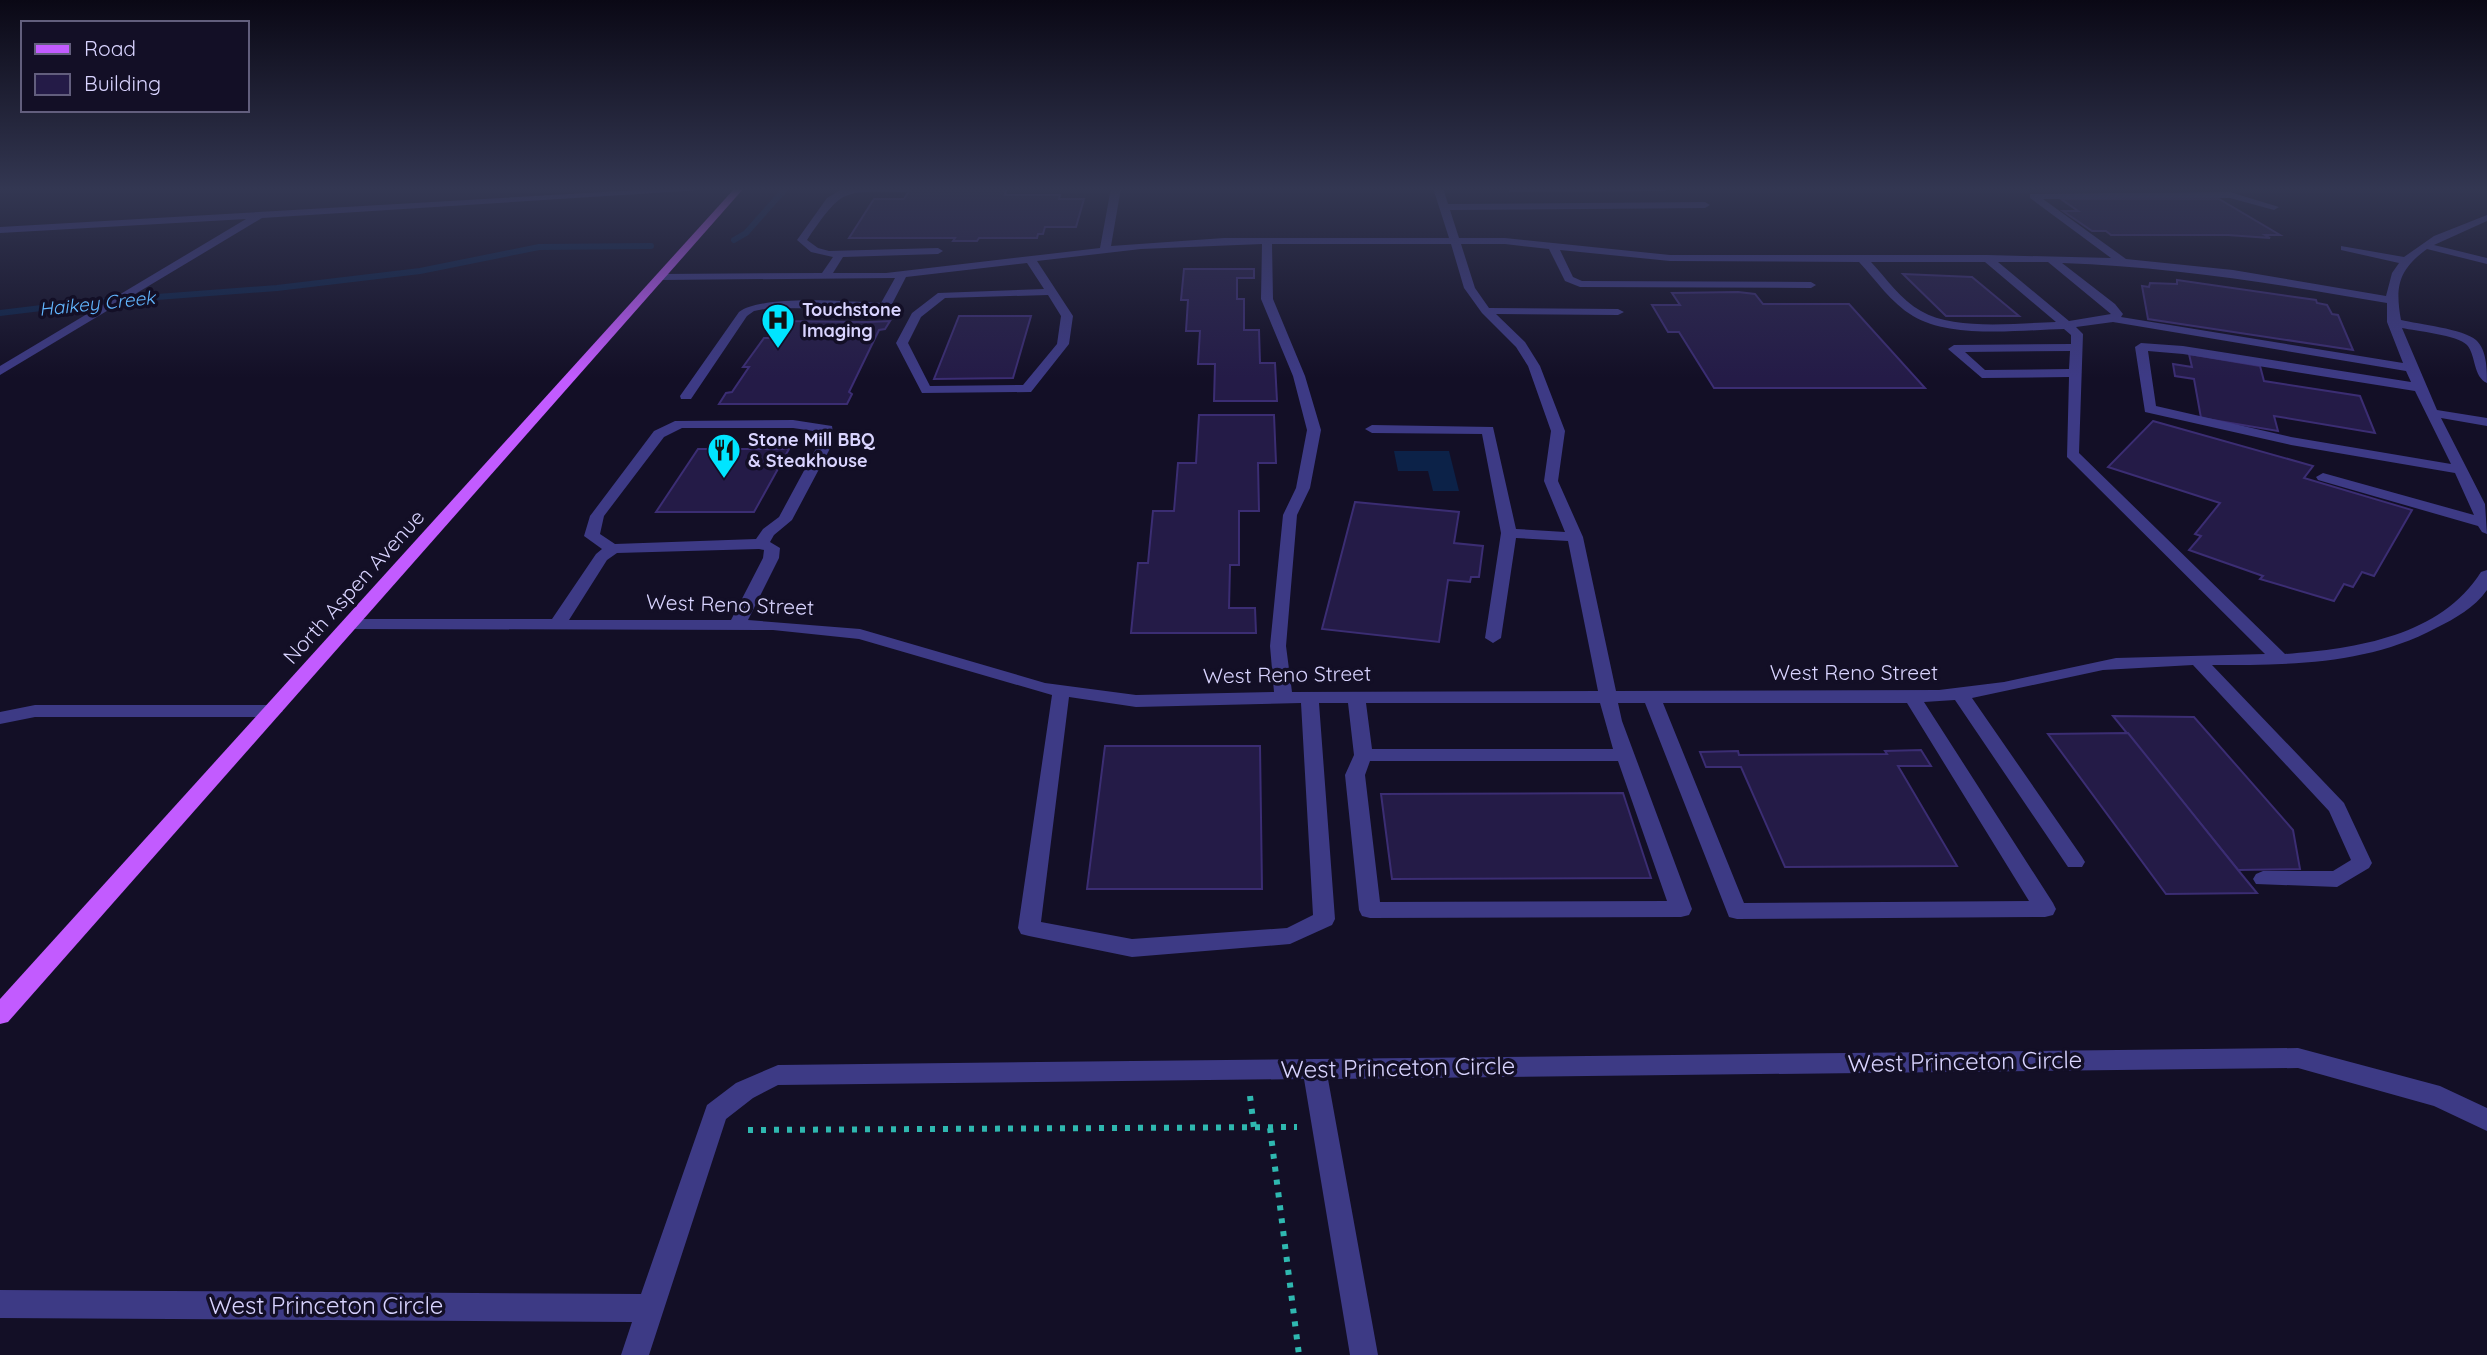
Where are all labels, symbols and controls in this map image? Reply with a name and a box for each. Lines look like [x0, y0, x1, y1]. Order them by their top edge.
legend [21, 21, 248, 112]
text: Road [84, 35, 136, 61]
text: Building [84, 70, 161, 96]
water label: Haikey Creek [38, 285, 158, 321]
place label: Touchstone Imaging [802, 298, 901, 342]
hospital icon: Touchstone Imaging [759, 301, 797, 350]
place label: Stone Mill BBQ & Steakhouse [748, 428, 876, 472]
restaurant icon: Stone Mill BBQ & Steakhouse [705, 431, 743, 480]
street label: North Aspen Avenue [277, 504, 429, 669]
street label: West Reno Street [645, 588, 815, 620]
street label: West Reno Street [1770, 659, 1938, 685]
street label: West Reno Street [1203, 660, 1371, 688]
street label: West Princeton Circle [1847, 1044, 2083, 1078]
street label: West Princeton Circle [1280, 1050, 1516, 1084]
street label: West Princeton Circle [209, 1290, 443, 1320]

